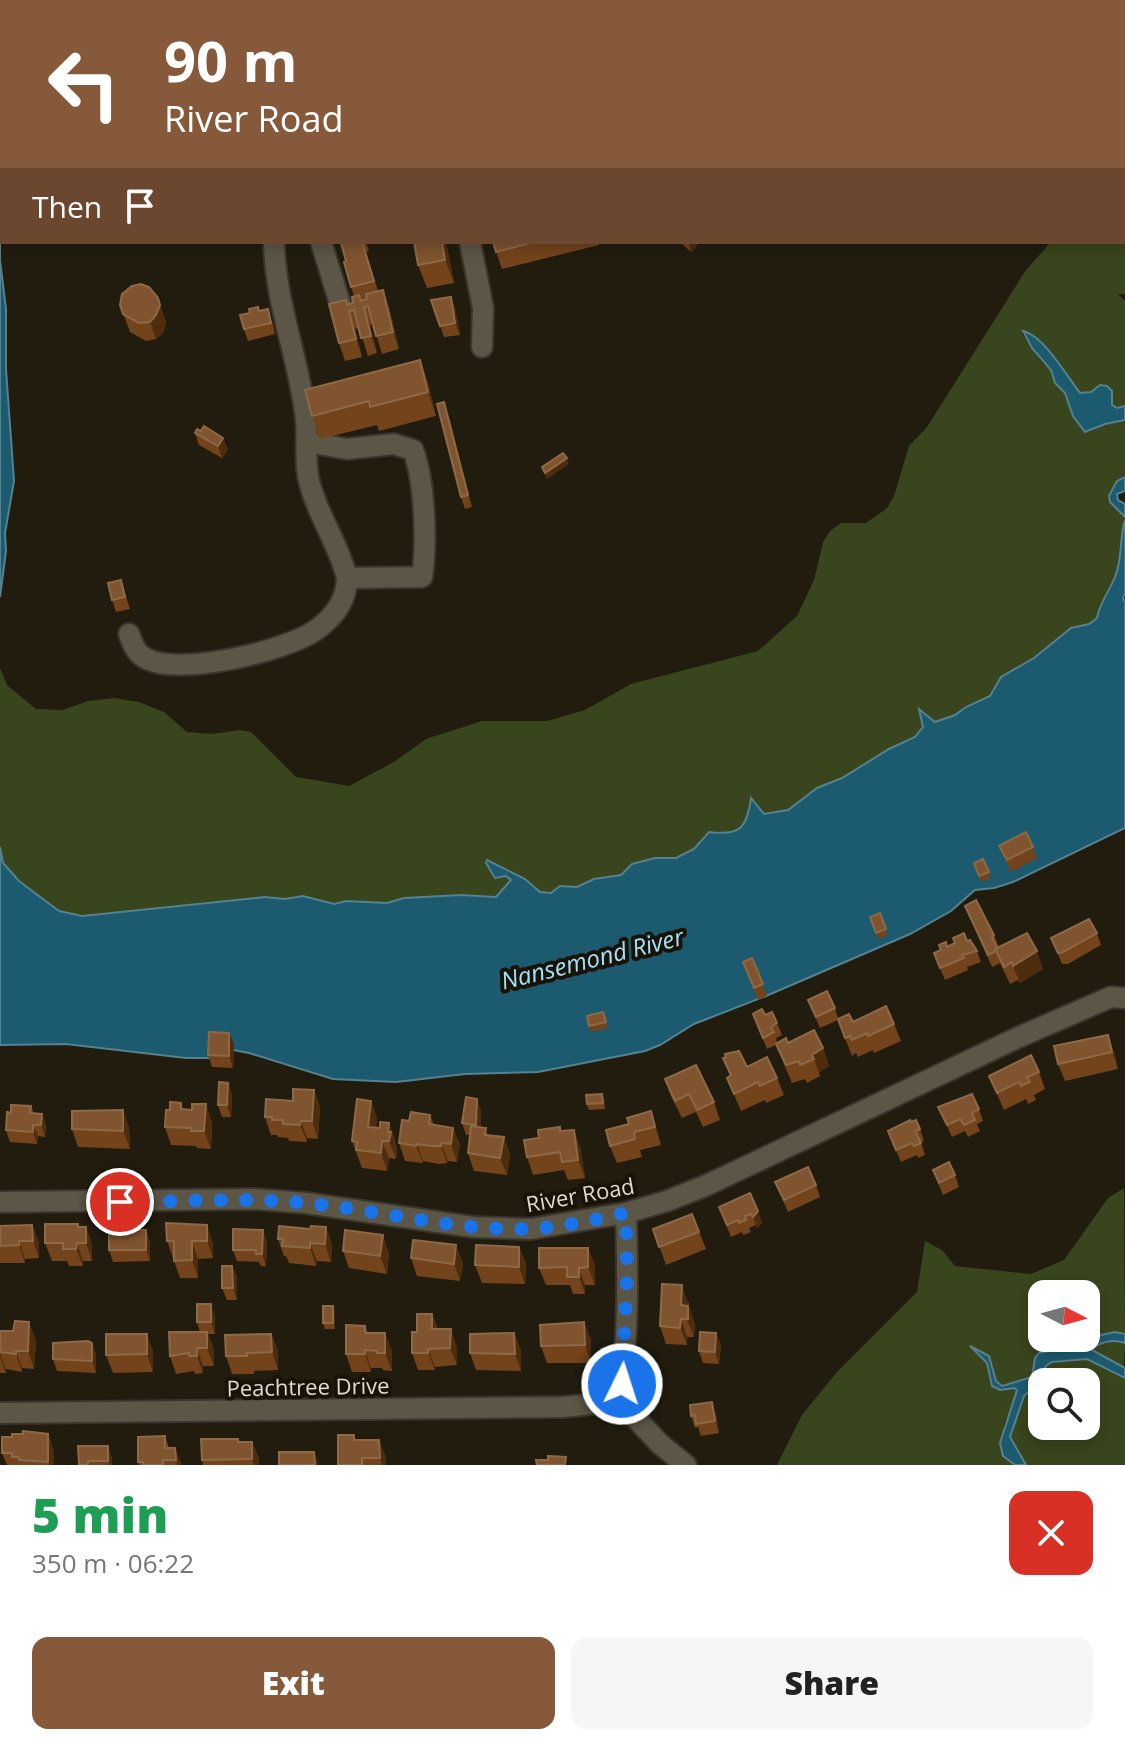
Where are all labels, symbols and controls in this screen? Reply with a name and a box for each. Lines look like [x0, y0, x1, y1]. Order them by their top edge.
text: 90 m [164, 22, 298, 98]
icon: left [32, 32, 136, 136]
text: River Road [164, 94, 343, 143]
icon: arrive [118, 184, 162, 228]
text: Then [32, 186, 102, 227]
water label: Nansemond River [497, 919, 688, 997]
pin [86, 1168, 154, 1236]
street label: River Road [523, 1170, 637, 1218]
icon: arrive [98, 1180, 142, 1224]
north arrow [1028, 1280, 1100, 1352]
map controls [1028, 1280, 1100, 1440]
position arrow [580, 1342, 664, 1426]
button: search [1028, 1368, 1100, 1440]
street label: Peachtree Drive [226, 1370, 390, 1402]
text: 5 min [32, 1482, 168, 1547]
button: close [1009, 1491, 1093, 1575]
text: 350 m · 06:22 [32, 1545, 194, 1581]
button: Exit [32, 1637, 555, 1729]
button: Share [571, 1637, 1093, 1729]

